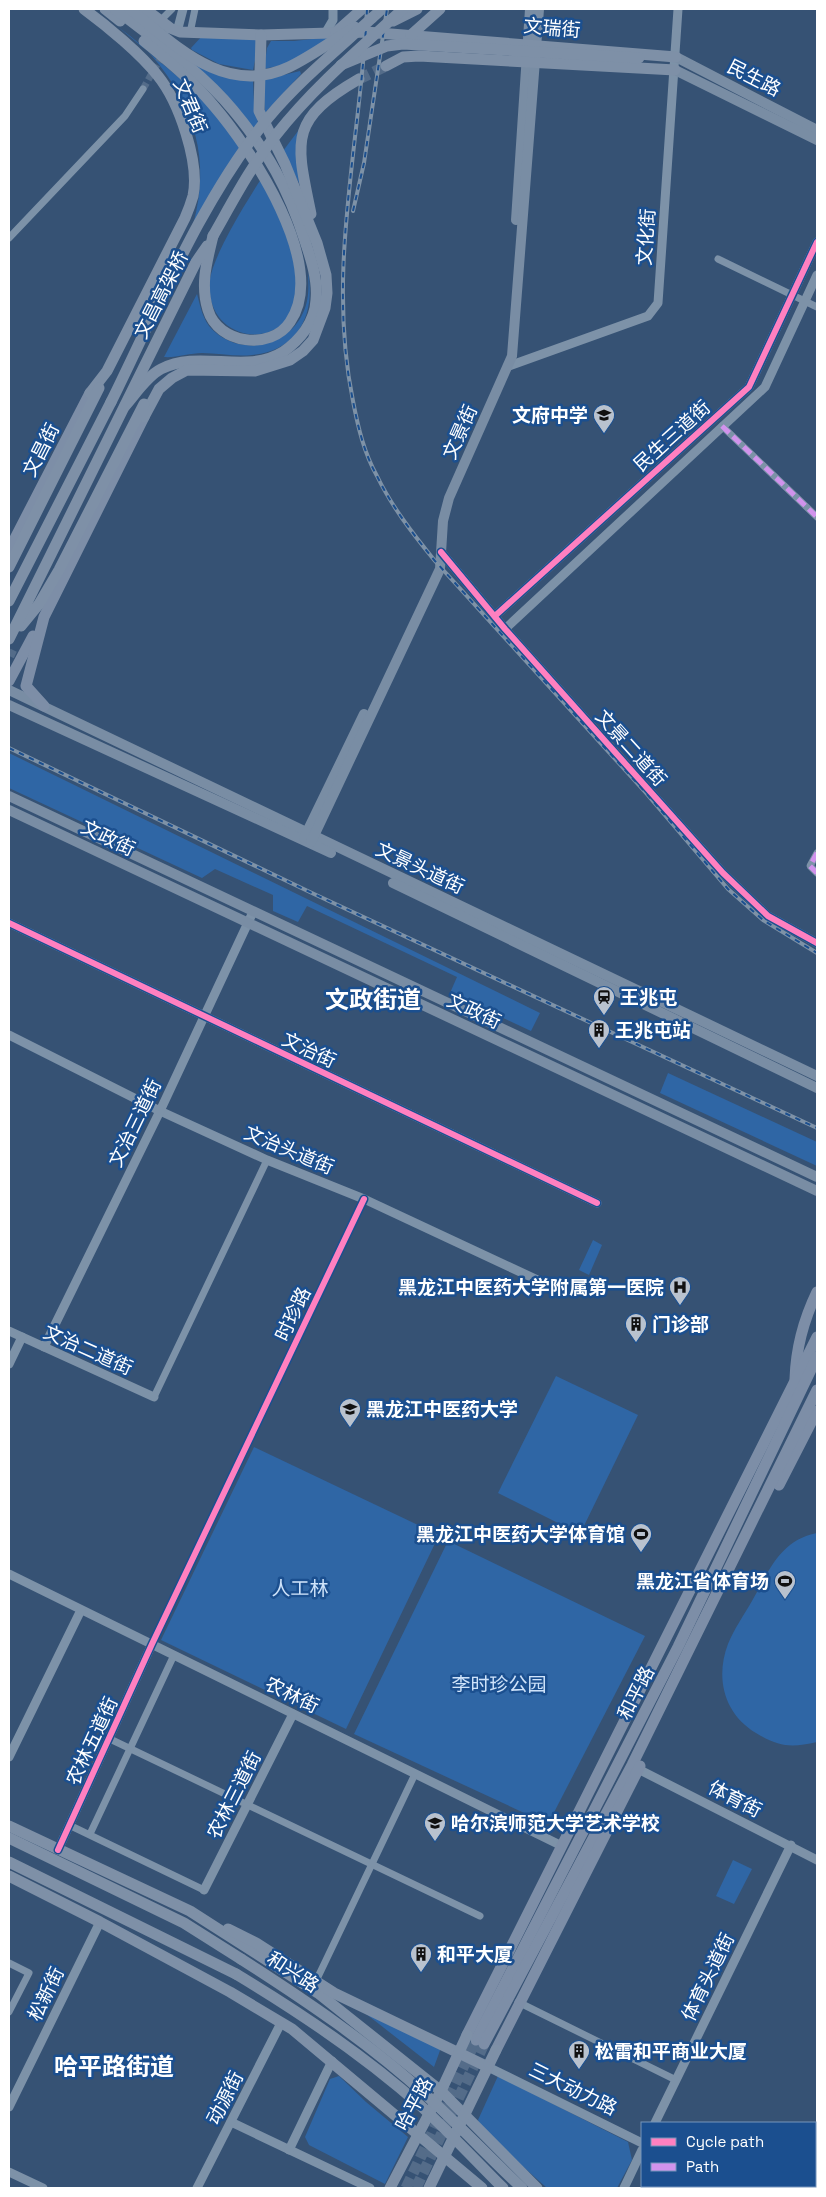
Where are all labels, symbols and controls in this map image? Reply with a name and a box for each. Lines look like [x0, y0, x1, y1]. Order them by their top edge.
street label: 文瑞街 [523, 13, 581, 43]
street label: 民生路 [723, 54, 785, 102]
street label: 文君街 [167, 75, 213, 137]
street label: 文化街 [632, 208, 660, 266]
street label: 文昌高架桥 [128, 247, 194, 343]
street label: 民生三道街 [628, 395, 716, 477]
street label: 文景街 [437, 401, 483, 463]
place label: 文府中学 [512, 403, 588, 428]
school or university icon: 文府中学 [592, 403, 616, 434]
street label: 文昌街 [17, 419, 65, 481]
street label: 文景二道街 [590, 704, 672, 792]
street label: 文政街 [77, 814, 139, 862]
street label: 文景头道街 [372, 837, 468, 899]
district label: 文政街道 [325, 984, 421, 1015]
station icon: 王兆屯 [592, 985, 616, 1016]
place label: 王兆屯 [620, 985, 677, 1010]
street label: 文政街 [443, 988, 505, 1034]
building icon: 王兆屯站 [587, 1018, 611, 1049]
place label: 王兆屯站 [615, 1018, 691, 1043]
street label: 文治街 [278, 1027, 340, 1073]
street label: 文治三道街 [103, 1075, 167, 1171]
street label: 文治头道街 [240, 1120, 338, 1180]
place label: 黑龙江中医药大学附属第一医院 [398, 1275, 664, 1300]
hospital icon: 黑龙江中医药大学附属第一医院 [668, 1275, 692, 1306]
street label: 时珍路 [270, 1283, 316, 1345]
building icon: 门诊部 [624, 1312, 648, 1343]
place label: 门诊部 [652, 1312, 709, 1337]
street label: 文治二道街 [40, 1319, 136, 1381]
school or university icon: 黑龙江中医药大学 [338, 1397, 362, 1428]
place label: 黑龙江中医药大学 [366, 1397, 518, 1422]
place label: 黑龙江中医药大学体育馆 [416, 1522, 625, 1547]
sports icon: 黑龙江中医药大学体育馆 [629, 1522, 653, 1553]
place label: 黑龙江省体育场 [636, 1569, 769, 1594]
sports icon: 黑龙江省体育场 [773, 1569, 797, 1600]
park label: 人工林 [271, 1576, 329, 1601]
street label: 和平路 [612, 1662, 660, 1724]
street label: 农林街 [261, 1671, 323, 1719]
park label: 李时珍公园 [451, 1672, 547, 1697]
street label: 农林五道街 [61, 1693, 123, 1789]
street label: 农林三道街 [201, 1747, 267, 1843]
street label: 体育街 [704, 1775, 766, 1823]
school or university icon: 哈尔滨师范大学艺术学校 [423, 1811, 447, 1842]
place label: 哈尔滨师范大学艺术学校 [451, 1811, 660, 1836]
street label: 体育头道街 [676, 1929, 740, 2025]
building icon: 和平大厦 [409, 1942, 433, 1973]
place label: 和平大厦 [437, 1942, 513, 1967]
street label: 和兴路 [262, 1946, 324, 1998]
street label: 松新街 [22, 1963, 70, 2025]
building icon: 松雷和平商业大厦 [567, 2039, 591, 2070]
place label: 松雷和平商业大厦 [595, 2039, 747, 2064]
district label: 哈平路街道 [54, 2051, 174, 2082]
street label: 三大动力路 [525, 2057, 621, 2121]
street label: 动源街 [201, 2067, 249, 2129]
street label: 哈平路 [390, 2073, 438, 2135]
legend [641, 2122, 816, 2187]
text: Cycle path [686, 2132, 764, 2151]
text: Path [686, 2157, 719, 2176]

